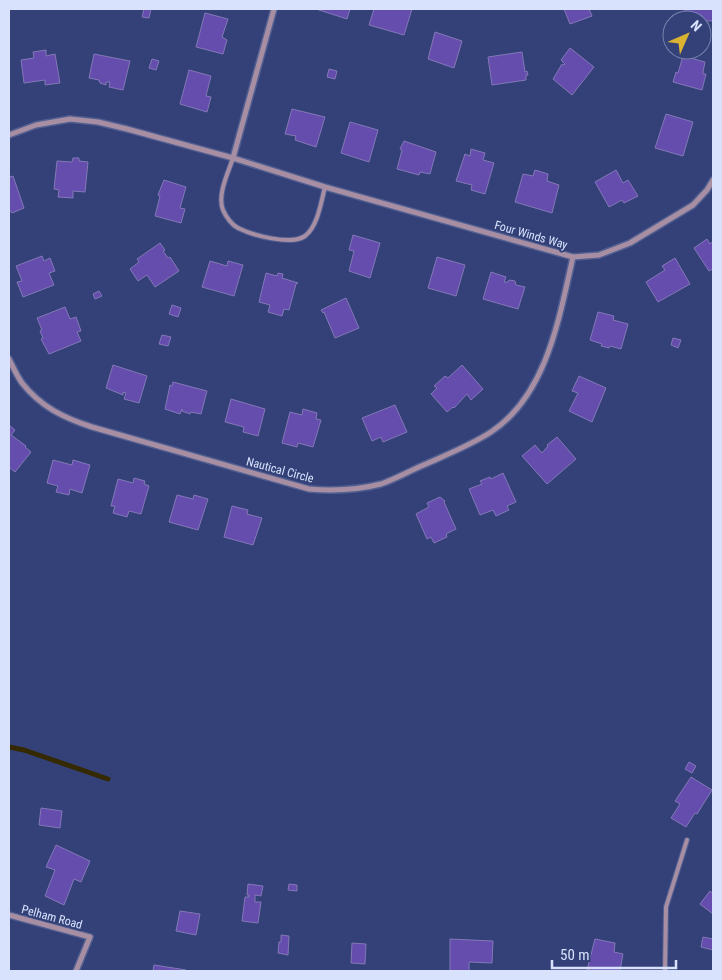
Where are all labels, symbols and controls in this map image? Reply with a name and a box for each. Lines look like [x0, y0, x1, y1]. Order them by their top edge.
north arrow [662, 10, 712, 60]
text: N [688, 17, 705, 34]
street label: Four Winds Way [493, 218, 569, 252]
street label: Nautical Circle [245, 454, 316, 486]
street label: Pelham Road [20, 902, 84, 932]
scale bar [552, 938, 676, 970]
text: 50 m [560, 946, 590, 964]

